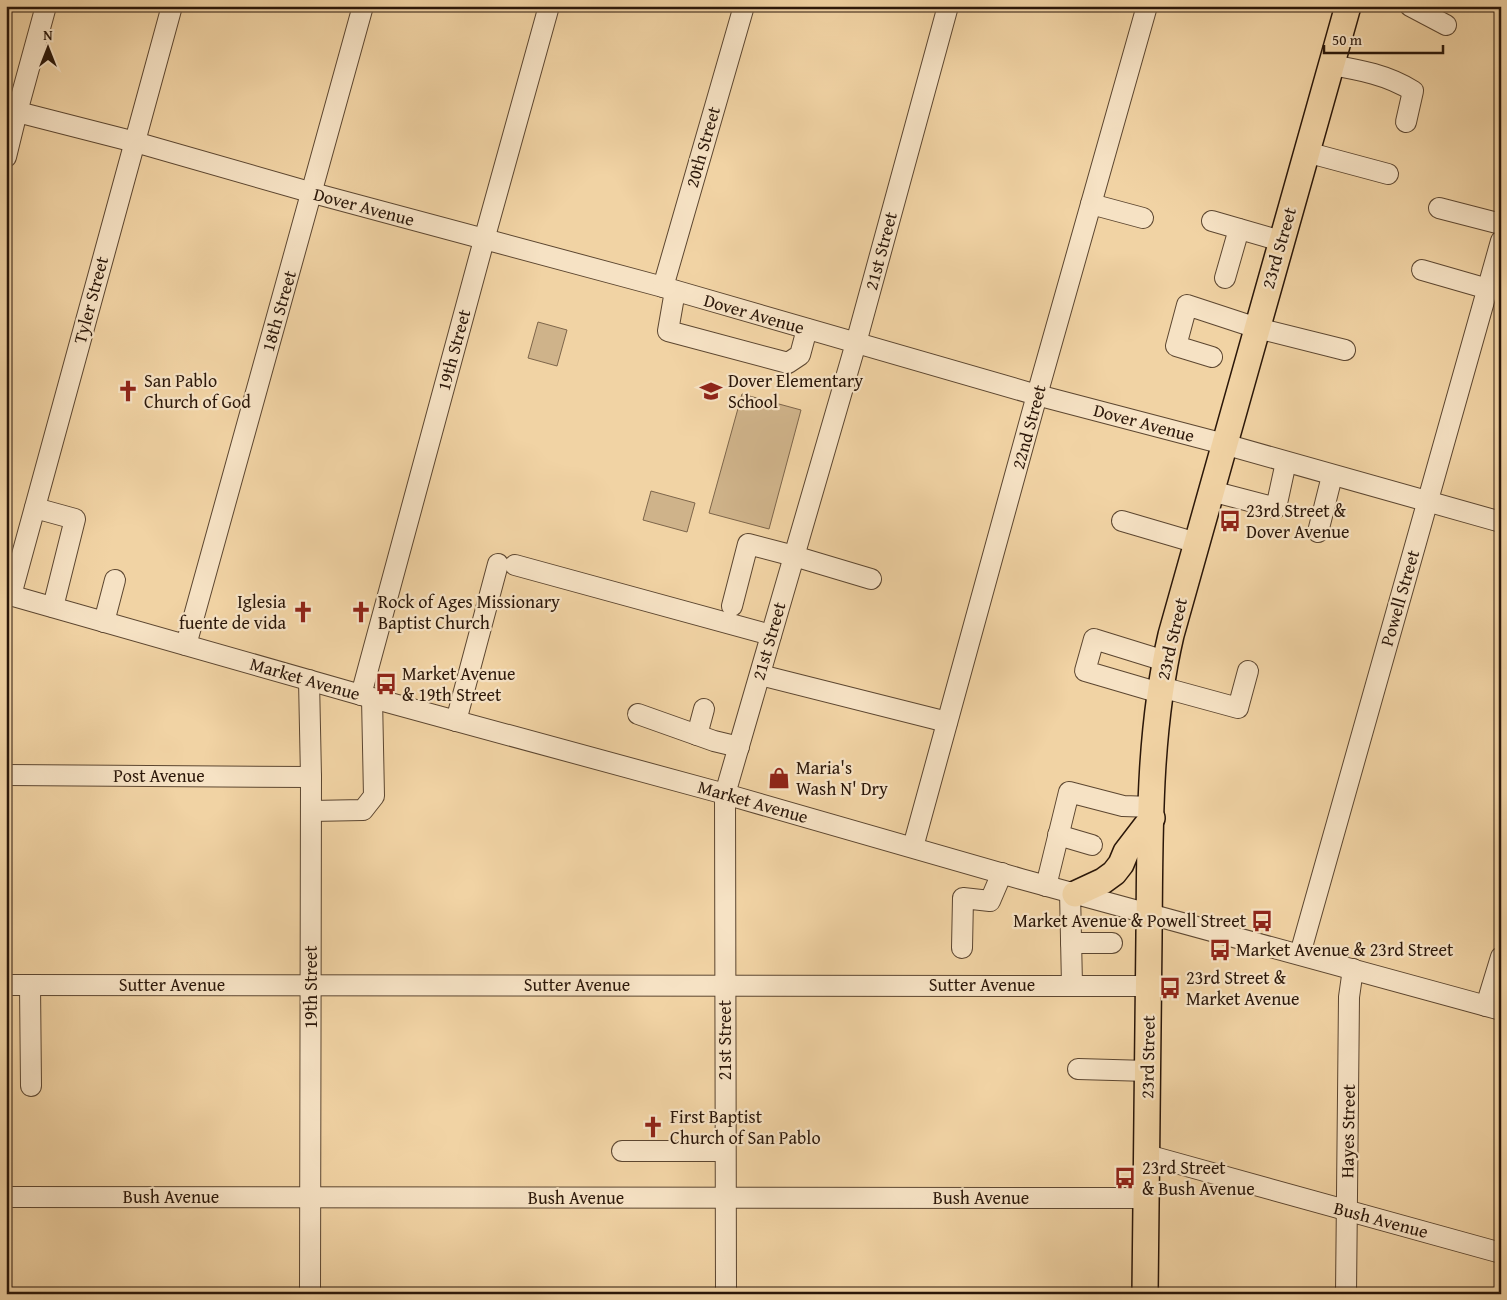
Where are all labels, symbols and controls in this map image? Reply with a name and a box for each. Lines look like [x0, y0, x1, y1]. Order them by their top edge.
north arrow [22, 22, 72, 72]
scale bar [1324, 22, 1443, 54]
text: N [43, 25, 53, 45]
text: 50 m [1332, 29, 1363, 50]
street label: 20th Street [678, 102, 727, 191]
street label: Dover Avenue [311, 180, 418, 233]
street label: 23rd Street [1254, 203, 1303, 292]
street label: 21st Street [857, 208, 904, 293]
street label: Tyler Street [66, 253, 115, 347]
street label: 18th Street [254, 266, 303, 355]
street label: Dover Avenue [701, 286, 808, 341]
street label: 19th Street [430, 306, 478, 394]
place label: San Pablo Church of God [144, 367, 251, 415]
place label: Dover Elementary School [728, 367, 863, 415]
church icon: San Pablo Church of God [115, 378, 141, 404]
school or university icon: Dover Elementary School [698, 378, 724, 404]
street label: 22nd Street [1004, 381, 1053, 472]
street label: Dover Avenue [1091, 396, 1198, 449]
place label: 23rd Street & Dover Avenue [1246, 497, 1349, 545]
bus stop icon: 23rd Street & Dover Avenue [1217, 508, 1243, 534]
street label: Powell Street [1373, 546, 1426, 649]
place label: Iglesia fuente de vida [179, 588, 286, 636]
place label: Rock of Ages Missionary Baptist Church [378, 588, 560, 636]
street label: 23rd Street [1149, 594, 1194, 683]
street label: 21st Street [744, 598, 793, 683]
church icon: Iglesia fuente de vida [290, 599, 316, 625]
church icon: Rock of Ages Missionary Baptist Church [348, 599, 374, 625]
street label: Market Avenue [247, 650, 363, 707]
place label: Market Avenue & 19th Street [402, 660, 516, 708]
bus stop icon: Market Avenue & 19th Street [373, 671, 399, 697]
place label: Maria's Wash N' Dry [796, 754, 888, 802]
street label: Post Avenue [113, 762, 205, 789]
shop icon: Maria's Wash N' Dry [766, 765, 792, 791]
street label: Market Avenue [695, 773, 811, 830]
place label: Market Avenue & Powell Street [1013, 907, 1247, 934]
bus stop icon: Market Avenue & Powell Street [1249, 908, 1275, 934]
place label: Market Avenue & 23rd Street [1236, 936, 1454, 963]
bus stop icon: Market Avenue & 23rd Street [1207, 937, 1233, 963]
street label: 19th Street [297, 945, 324, 1029]
place label: 23rd Street & Market Avenue [1186, 964, 1300, 1012]
street label: Sutter Avenue [119, 971, 225, 998]
street label: Sutter Avenue [524, 971, 630, 998]
street label: Sutter Avenue [929, 971, 1035, 998]
bus stop icon: 23rd Street & Market Avenue [1157, 975, 1183, 1001]
street label: 21st Street [711, 999, 738, 1080]
street label: 23rd Street [1133, 1014, 1162, 1099]
street label: Hayes Street [1333, 1083, 1362, 1178]
place label: First Baptist Church of San Pablo [670, 1103, 821, 1151]
church icon: First Baptist Church of San Pablo [640, 1114, 666, 1140]
place label: 23rd Street & Bush Avenue [1142, 1154, 1255, 1202]
bus stop icon: 23rd Street & Bush Avenue [1112, 1165, 1138, 1191]
street label: Bush Avenue [123, 1183, 219, 1210]
street label: Bush Avenue [528, 1184, 624, 1211]
street label: Bush Avenue [933, 1184, 1029, 1211]
street label: Bush Avenue [1331, 1194, 1431, 1245]

